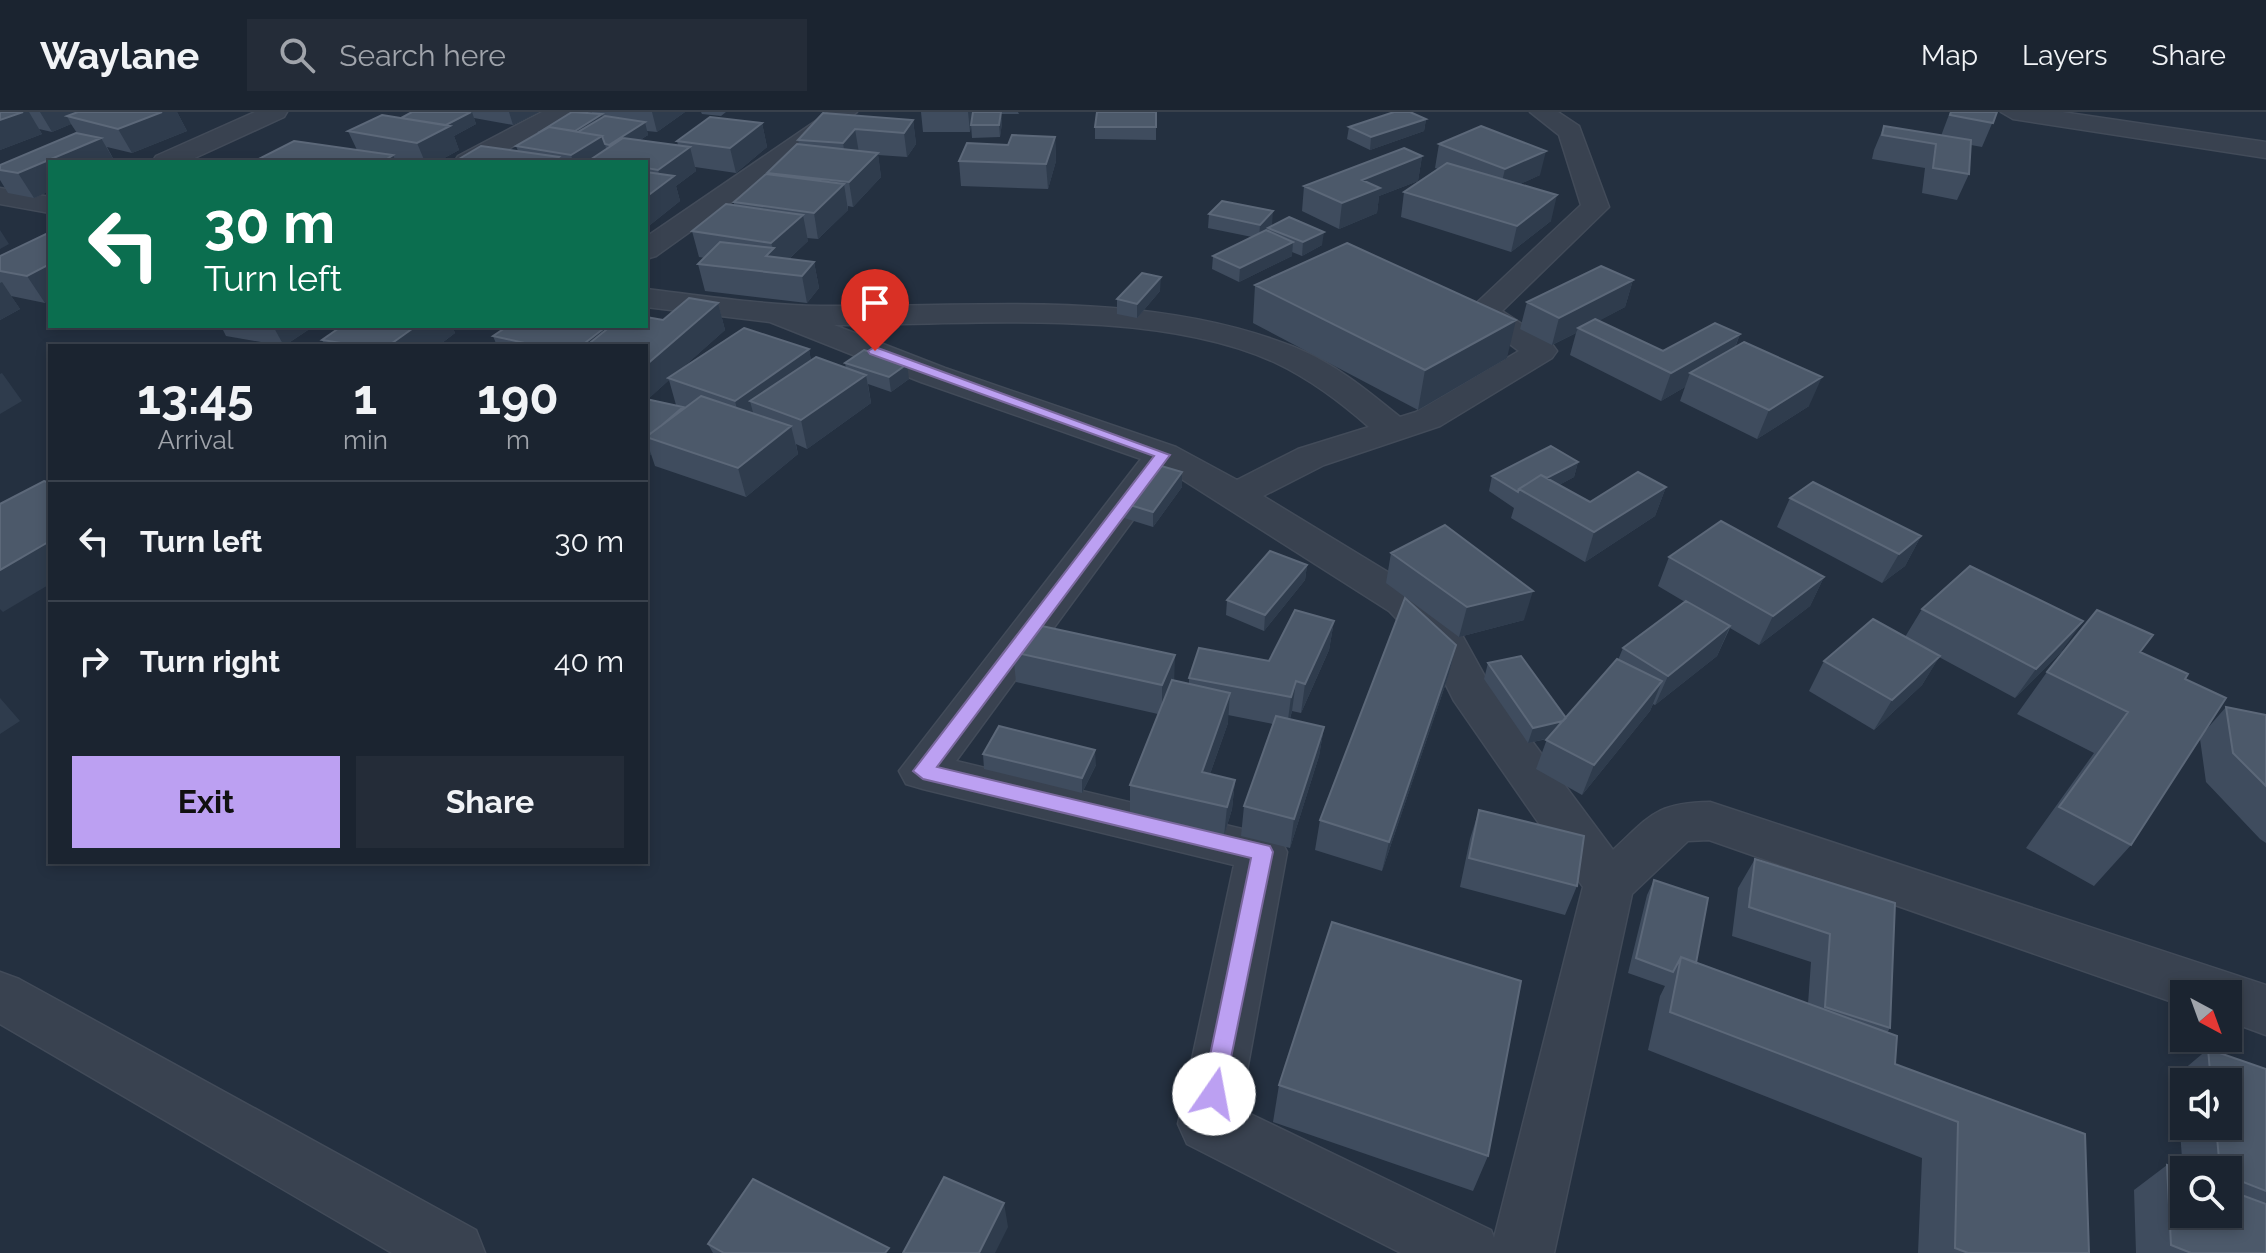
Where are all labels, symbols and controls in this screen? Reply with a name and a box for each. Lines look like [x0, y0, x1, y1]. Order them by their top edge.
search box [247, 19, 807, 91]
text: Waylane [40, 33, 199, 78]
icon: search [275, 33, 319, 77]
text: Search here [339, 38, 506, 73]
text: Map [1921, 39, 1978, 72]
text: Layers [2022, 39, 2108, 72]
text: Share [2152, 39, 2226, 72]
text: 30 m [204, 190, 335, 256]
icon: left [72, 192, 176, 296]
text: Turn left [204, 257, 342, 299]
pin [841, 269, 909, 351]
icon: arrive [853, 281, 897, 325]
text: 13:45 [137, 369, 254, 425]
text: 1 [354, 369, 377, 425]
text: 190 [477, 369, 559, 425]
text: Arrival [157, 425, 234, 455]
text: min [343, 425, 388, 455]
text: m [506, 425, 530, 455]
icon: left [72, 519, 116, 563]
text: Turn left [140, 524, 262, 559]
text: 30 m [554, 524, 624, 559]
icon: right [72, 639, 116, 683]
text: Turn right [140, 644, 280, 679]
text: 40 m [554, 644, 624, 679]
button: Exit [72, 756, 340, 848]
button: Share [356, 756, 624, 848]
north arrow [2170, 980, 2242, 1052]
map controls [2170, 980, 2242, 1228]
position arrow [1172, 1052, 1256, 1136]
button: sound [2170, 1068, 2242, 1140]
button: search [2170, 1156, 2242, 1228]

